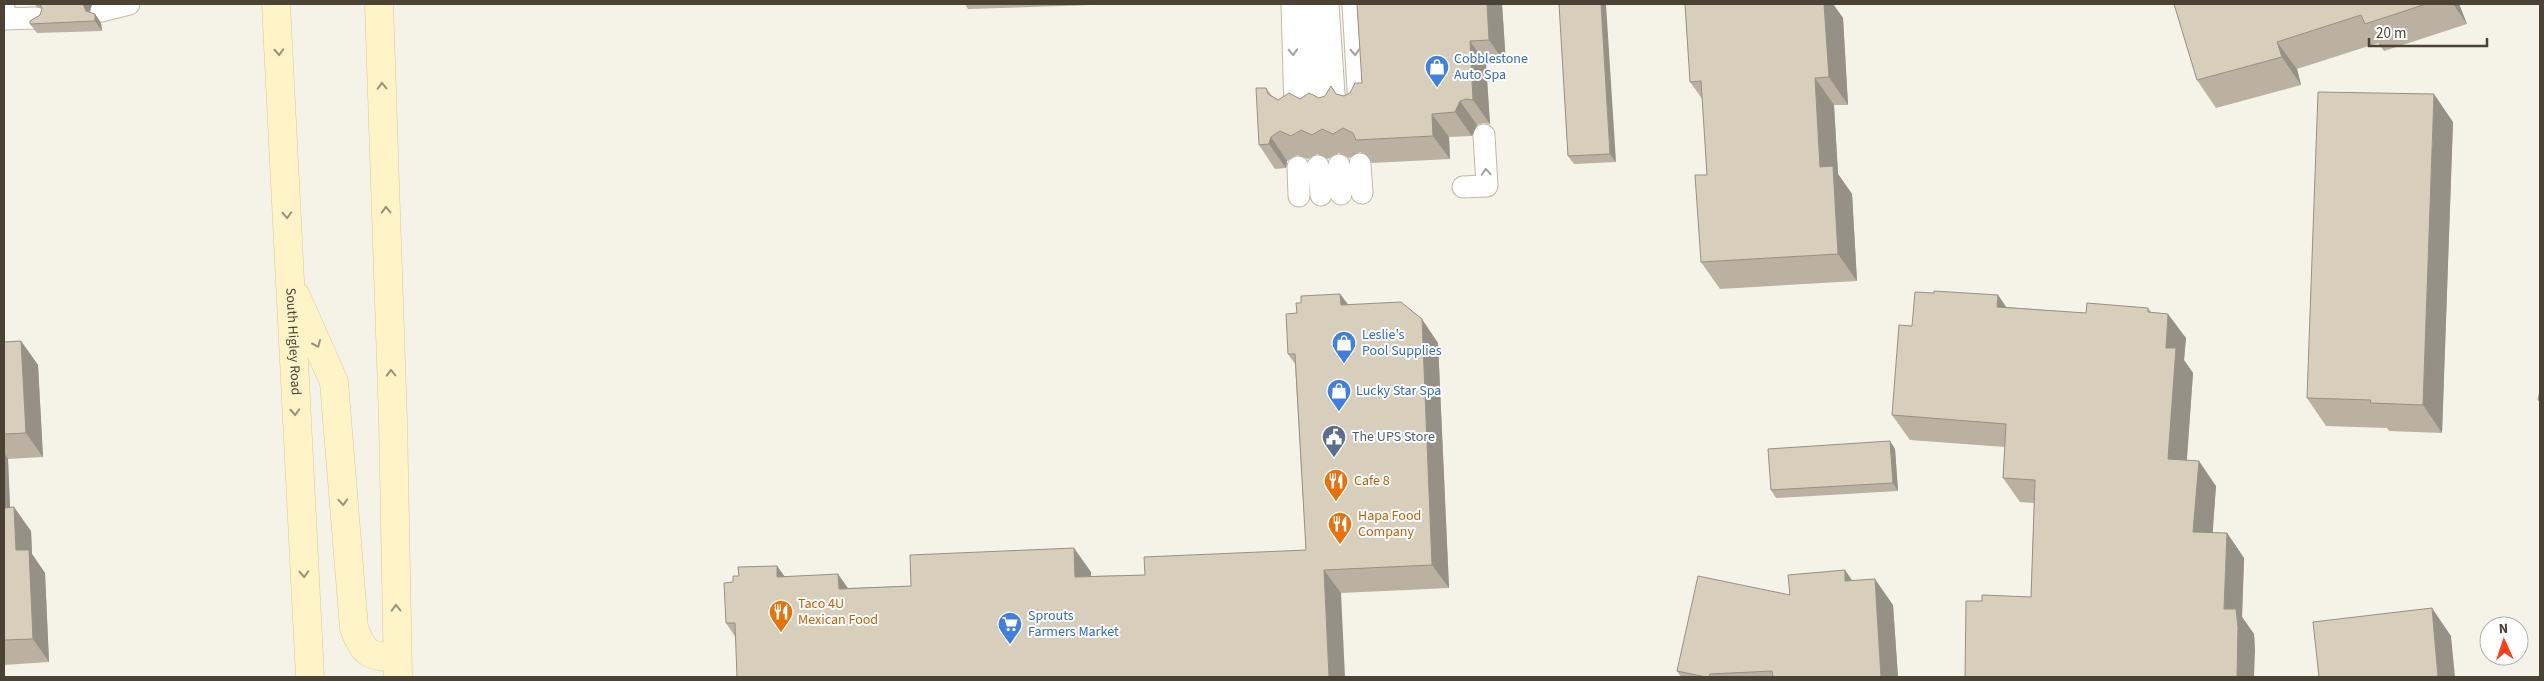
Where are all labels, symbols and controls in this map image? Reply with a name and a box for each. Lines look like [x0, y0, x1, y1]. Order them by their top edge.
scale bar [2369, 15, 2486, 47]
text: 20 m [2376, 23, 2406, 44]
one-way arrow [273, 49, 284, 57]
one-way arrow [1288, 49, 1299, 57]
one-way arrow [1350, 49, 1361, 57]
place label: Cobblestone Auto Spa [1454, 49, 1528, 85]
shop icon: Cobblestone Auto Spa [1424, 54, 1450, 88]
one-way arrow [376, 82, 387, 90]
one-way arrow [1481, 168, 1492, 176]
one-way arrow [381, 206, 391, 214]
one-way arrow [281, 211, 292, 219]
street label: South Higley Road [280, 287, 306, 396]
place label: Leslie's Pool Supplies [1362, 325, 1442, 361]
shop icon: Leslie's Pool Supplies [1331, 330, 1357, 364]
one-way arrow [311, 339, 321, 348]
one-way arrow [386, 368, 397, 376]
shop icon: Lucky Star Spa [1326, 378, 1352, 412]
place label: Lucky Star Spa [1356, 381, 1441, 401]
one-way arrow [290, 408, 301, 416]
public building icon: The UPS Store [1321, 424, 1347, 458]
place label: The UPS Store [1352, 427, 1435, 447]
restaurant icon: Cafe 8 [1323, 468, 1349, 502]
place label: Cafe 8 [1354, 471, 1390, 491]
one-way arrow [337, 499, 348, 507]
place label: Hapa Food Company [1358, 506, 1421, 542]
restaurant icon: Hapa Food Company [1327, 511, 1353, 545]
one-way arrow [299, 571, 310, 579]
place label: Taco 4U Mexican Food [798, 594, 878, 630]
restaurant icon: Taco 4U Mexican Food [768, 599, 794, 633]
one-way arrow [391, 604, 401, 612]
place label: Sprouts Farmers Market [1028, 606, 1119, 642]
supermarket icon: Sprouts Farmers Market [997, 611, 1023, 645]
north arrow [2479, 616, 2529, 666]
text: N [2498, 619, 2509, 639]

